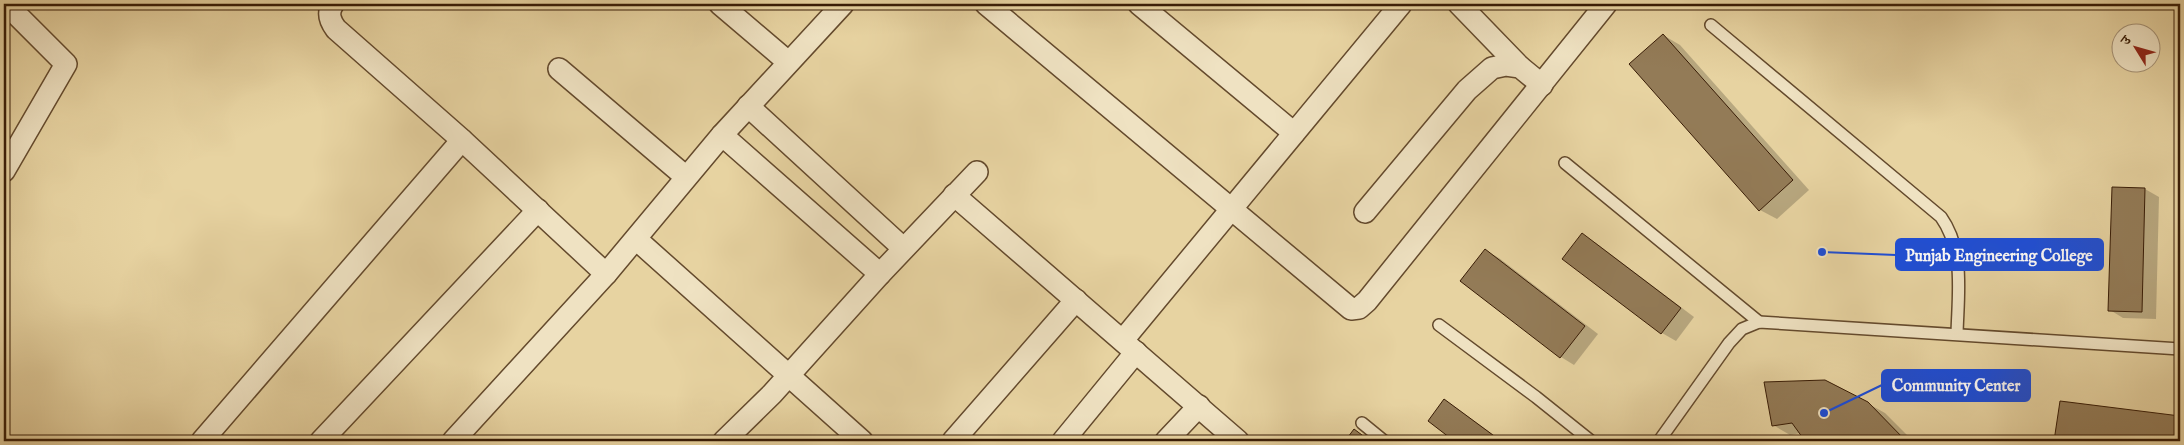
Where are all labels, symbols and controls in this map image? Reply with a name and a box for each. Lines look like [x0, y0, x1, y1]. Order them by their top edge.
north arrow [2112, 22, 2162, 72]
text: उ [2116, 32, 2136, 50]
callout: Punjab Engineering College [1896, 239, 2103, 270]
text: Punjab Engineering College [1905, 247, 2093, 267]
callout: Community Center [1882, 370, 2030, 401]
text: Community Center [1892, 377, 2020, 397]

